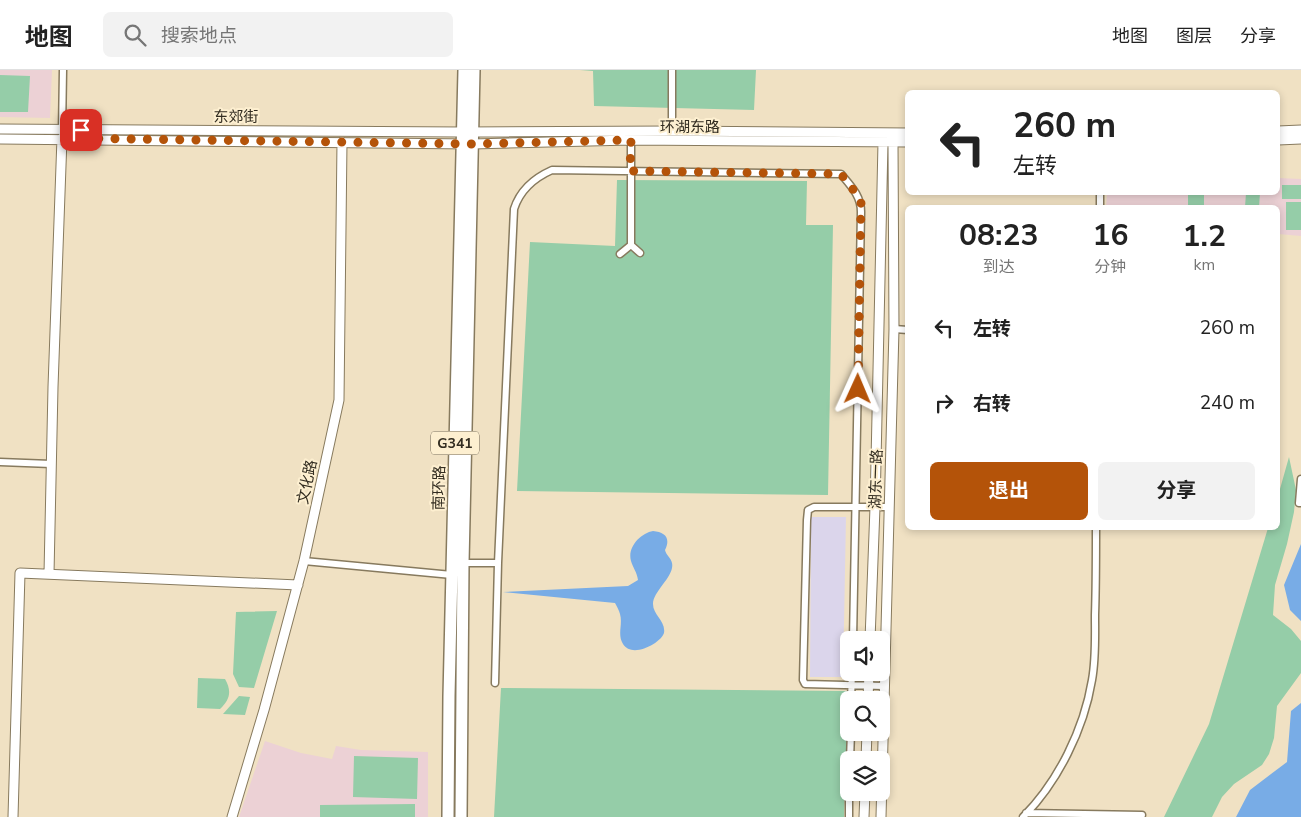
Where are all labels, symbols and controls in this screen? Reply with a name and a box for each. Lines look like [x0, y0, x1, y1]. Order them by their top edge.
search box [103, 12, 453, 57]
text: 地图 [25, 21, 73, 53]
icon: search [121, 21, 149, 49]
text: 搜索地点 [161, 23, 237, 49]
text: 地图 [1112, 24, 1148, 48]
text: 图层 [1176, 24, 1212, 48]
text: 分享 [1240, 24, 1276, 48]
text: 260 m [1013, 102, 1116, 149]
street label: 东郊街 [213, 107, 259, 127]
pin [60, 109, 102, 151]
icon: left [930, 110, 995, 175]
icon: arrive [67, 116, 95, 144]
street label: 环湖东路 [660, 117, 720, 137]
text: 左转 [1013, 151, 1057, 181]
text: 08:23 [959, 215, 1038, 256]
text: 16 [1092, 215, 1128, 256]
text: 1.2 [1183, 216, 1226, 257]
text: km [1193, 254, 1215, 276]
text: 到达 [983, 256, 1015, 278]
text: 分钟 [1094, 256, 1126, 278]
icon: left [930, 314, 958, 342]
text: 260 m [1200, 315, 1255, 341]
text: 左转 [973, 316, 1011, 342]
position arrow [831, 362, 883, 414]
icon: right [930, 389, 958, 417]
text: 240 m [1200, 390, 1255, 416]
text: 右转 [973, 391, 1011, 417]
road number: G341 [431, 432, 479, 454]
street label: 湖东一路 [865, 449, 887, 509]
street label: 文化路 [293, 458, 321, 506]
button: 退出 [930, 462, 1088, 520]
button: 分享 [1098, 462, 1255, 520]
street label: 南环路 [429, 465, 449, 511]
map controls [840, 631, 890, 801]
button: sound [840, 631, 890, 681]
button: search [840, 691, 890, 741]
button: layers [840, 751, 890, 801]

